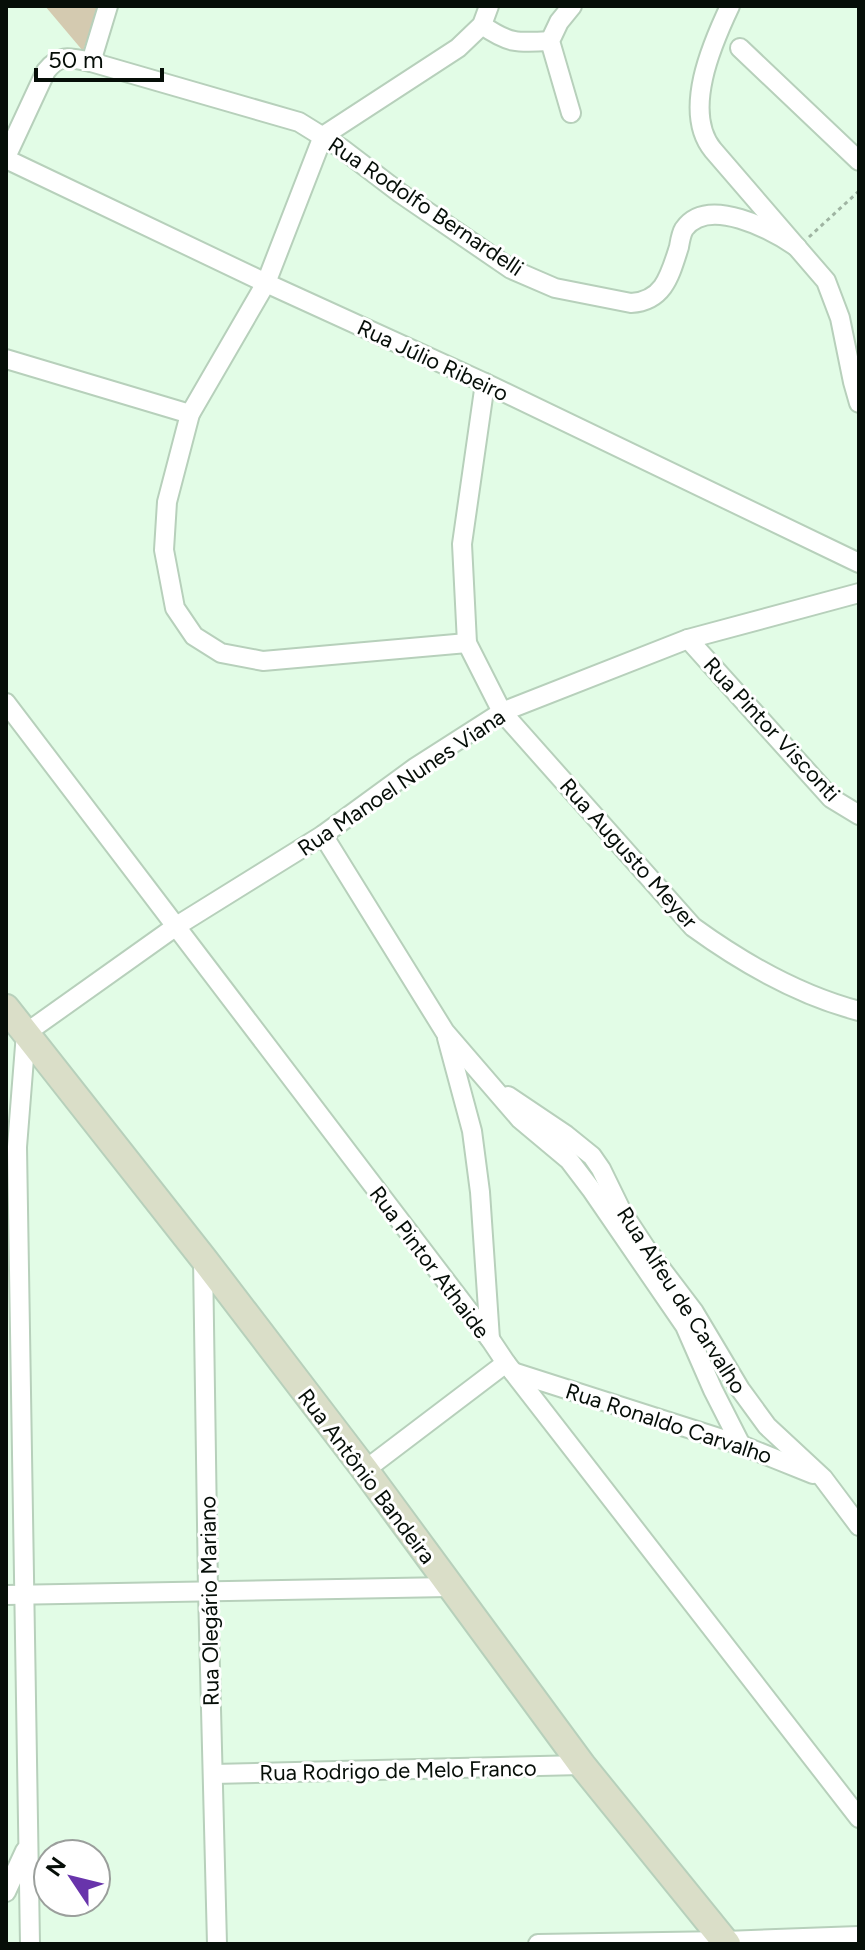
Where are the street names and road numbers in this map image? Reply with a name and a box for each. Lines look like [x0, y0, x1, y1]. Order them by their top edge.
street label: Rua Rodolfo Bernardelli [323, 131, 528, 282]
street label: Rua Júlio Ribeiro [353, 314, 513, 407]
street label: Rua Pintor Visconti [698, 652, 846, 807]
street label: Rua Manoel Nunes Viana [293, 703, 510, 862]
street label: Rua Augusto Meyer [554, 773, 704, 934]
street label: Rua Pintor Athaide [364, 1181, 496, 1344]
street label: Rua Alfeu de Carvalho [611, 1202, 752, 1399]
street label: Rua Ronaldo Carvalho [562, 1377, 775, 1470]
street label: Rua Antônio Bandeira [292, 1383, 441, 1569]
street label: Rua Olegário Mariano [194, 1496, 225, 1706]
street label: Rua Rodrigo de Melo Franco [259, 1755, 537, 1786]

